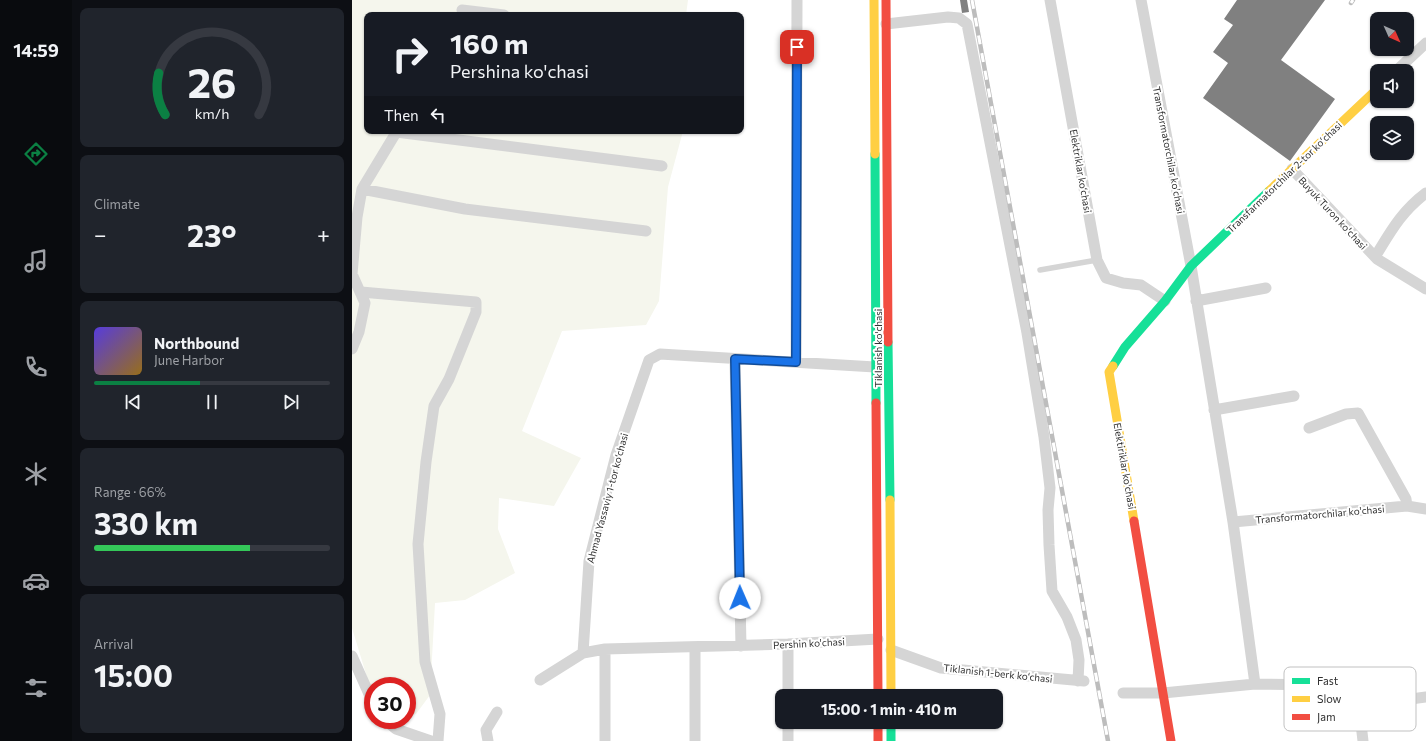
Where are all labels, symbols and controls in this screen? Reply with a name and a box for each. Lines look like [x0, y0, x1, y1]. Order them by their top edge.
north arrow [1370, 12, 1414, 56]
map controls [1370, 12, 1414, 160]
text: 160 m [450, 26, 528, 60]
icon: right [384, 28, 436, 80]
pin [780, 30, 814, 64]
icon: arrive [786, 36, 808, 58]
text: 14:59 [13, 39, 59, 61]
text: 26 [187, 56, 237, 107]
text: Pershina ko'chasi [450, 60, 589, 82]
button: sound [1370, 64, 1414, 108]
street label: Transformatorchilar ko'chasi [1151, 85, 1187, 215]
text: km/h [195, 104, 229, 122]
icon: left [427, 104, 449, 126]
text: Then [384, 106, 419, 124]
button: layers [1370, 116, 1414, 160]
street label: Transfarmatorchilar 2-tor koʻchasi [1224, 119, 1344, 235]
street label: Elektriklar ko‘chasi [1068, 128, 1094, 214]
icon: directions [22, 140, 50, 168]
street label: Buyuk Turon ko'chasi [1296, 174, 1370, 252]
text: Climate [94, 196, 140, 212]
text: 23° [187, 216, 237, 253]
text: − [94, 221, 107, 248]
text: + [317, 221, 330, 248]
icon: music [22, 247, 50, 275]
street label: Tiklanish ko'chasi [872, 309, 884, 387]
text: Northbound [154, 334, 239, 352]
text: June Harbor [154, 352, 224, 368]
icon: phone [22, 353, 50, 381]
icon: previous [122, 391, 144, 413]
icon: pause [201, 391, 223, 413]
icon: next [280, 391, 302, 413]
street label: Elektiriklar ko'chasi [1111, 422, 1139, 510]
street label: Ahmad Yassaviy 1-tor ko‘chasi [584, 432, 630, 564]
icon: climate [22, 460, 50, 488]
text: Range · 66% [94, 484, 166, 500]
street label: Transformatorchilar ko'chasi [1255, 502, 1385, 526]
text: 330 km [94, 504, 198, 541]
icon: car [22, 567, 50, 595]
position arrow [719, 577, 761, 619]
street label: Pershin ko'chasi [773, 635, 845, 651]
text: Arrival [94, 636, 133, 652]
text: 15:00 [94, 656, 173, 693]
street label: Tiklanish 1-berk ko‘chasi [943, 661, 1053, 685]
legend [1284, 667, 1416, 731]
icon: filters [22, 674, 50, 702]
text: Fast [1317, 674, 1339, 687]
speed limit sign: 30 [364, 677, 416, 729]
text: Slow [1317, 692, 1342, 705]
text: 15:00 · 1 min · 410 m [821, 700, 957, 718]
text: Jam [1317, 710, 1336, 724]

